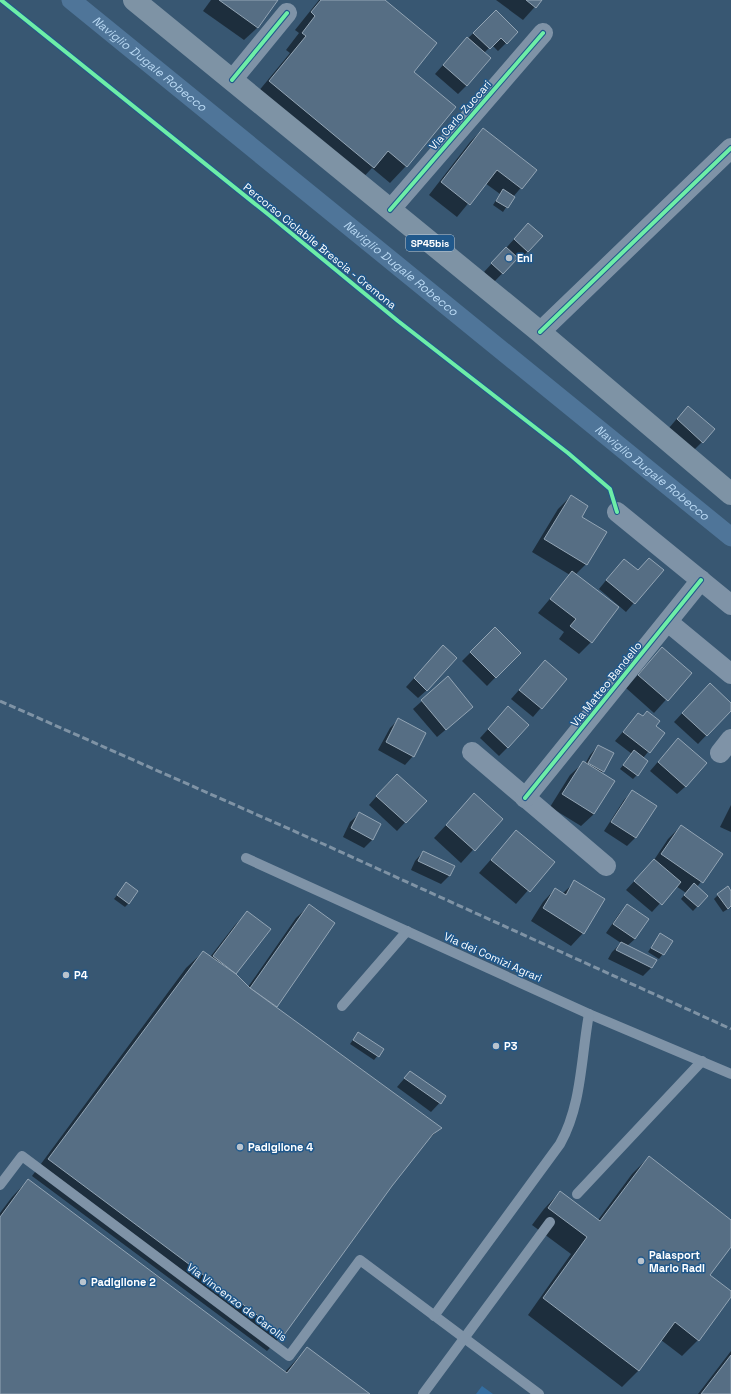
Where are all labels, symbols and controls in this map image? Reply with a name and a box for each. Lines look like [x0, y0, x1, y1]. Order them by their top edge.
water label: Naviglio Dugale Robecco [89, 12, 210, 115]
street label: Via Carlo Zuccari [426, 77, 494, 153]
street label: Percorso Ciclabile Brescia - Cremona [241, 180, 400, 313]
water label: Naviglio Dugale Robecco [340, 217, 462, 320]
road number: SP45bis [406, 235, 454, 251]
place label: Eni [517, 251, 533, 265]
marker: Eni [504, 253, 514, 263]
water label: Naviglio Dugale Robecco [592, 421, 713, 524]
street label: Via Matteo Bandello [567, 638, 645, 729]
street label: Via dei Comizi Agrari [442, 929, 545, 985]
place label: P4 [74, 968, 88, 982]
marker: P4 [61, 970, 71, 980]
place label: P3 [504, 1039, 518, 1053]
marker: P3 [491, 1041, 501, 1051]
place label: Padiglione 4 [248, 1140, 313, 1154]
marker: Padiglione 4 [235, 1142, 245, 1152]
place label: Palasport Mario Radi [649, 1248, 705, 1275]
marker: Palasport Mario Radi [636, 1256, 646, 1266]
street label: Via Vincenzo de Carolis [184, 1260, 290, 1344]
place label: Padiglione 2 [91, 1275, 156, 1289]
marker: Padiglione 2 [78, 1277, 88, 1287]

